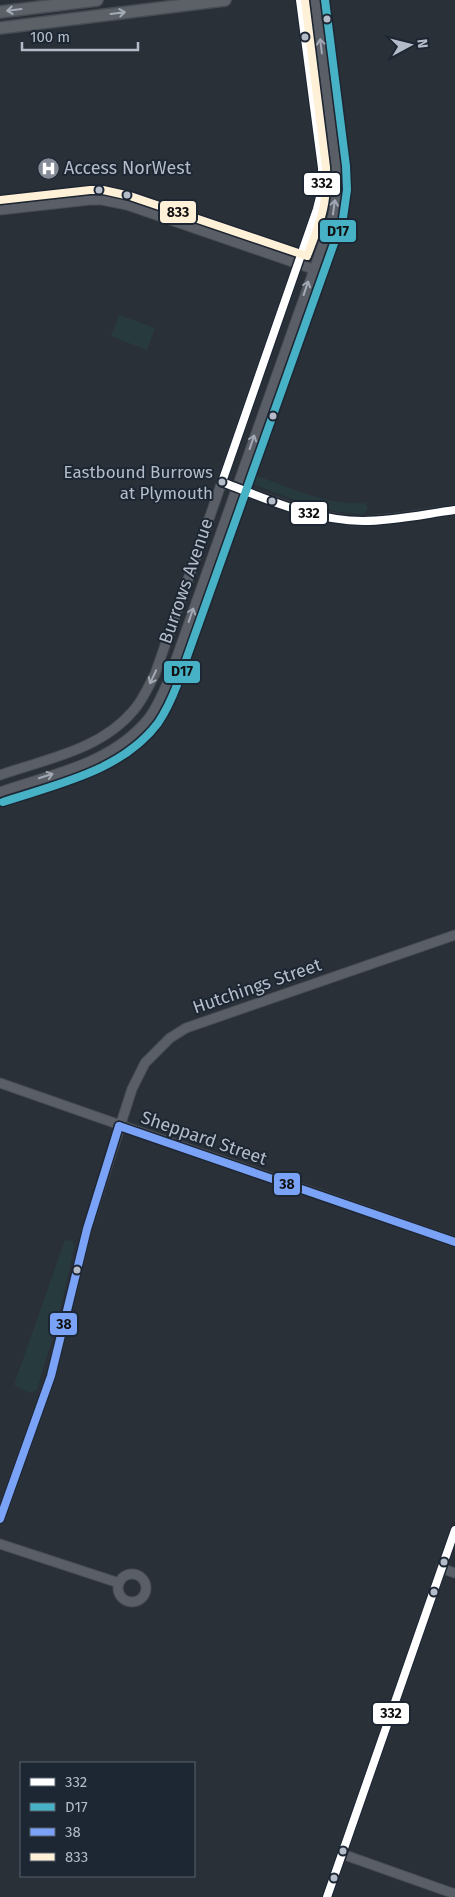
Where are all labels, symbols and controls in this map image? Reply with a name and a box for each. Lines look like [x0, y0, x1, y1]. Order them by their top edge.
one-way arrow [6, 5, 22, 15]
one-way arrow [110, 8, 126, 18]
unlabelled marker [322, 14, 332, 24]
scale bar [22, 20, 139, 52]
north arrow [385, 20, 435, 70]
text: 100 m [30, 28, 70, 46]
unlabelled marker [300, 32, 310, 42]
one-way arrow [316, 38, 326, 54]
text: N [413, 38, 431, 49]
hospital icon: Access NorWest [36, 156, 60, 180]
place label: Access NorWest [64, 157, 192, 179]
line badge: 332 [303, 172, 341, 196]
text: 332 [310, 175, 333, 192]
unlabelled marker [94, 185, 104, 195]
unlabelled marker [122, 190, 132, 200]
one-way arrow [329, 199, 339, 215]
line badge: 833 [159, 200, 197, 224]
text: 833 [167, 204, 189, 221]
line badge: D17 [319, 219, 357, 243]
text: D17 [327, 223, 349, 240]
one-way arrow [302, 281, 311, 297]
unlabelled marker [268, 411, 278, 421]
one-way arrow [248, 434, 257, 450]
place label: Eastbound Burrows at Plymouth [64, 462, 213, 504]
marker: Eastbound Burrows at Plymouth [217, 477, 227, 487]
unlabelled marker [267, 496, 277, 506]
line badge: 332 [290, 501, 328, 525]
text: 332 [297, 505, 320, 522]
street label: Burrows Avenue [154, 515, 218, 647]
one-way arrow [187, 607, 196, 623]
line badge: D17 [163, 660, 201, 684]
text: D17 [171, 663, 193, 680]
one-way arrow [148, 669, 157, 684]
one-way arrow [38, 771, 54, 781]
street label: Hutchings Street [190, 953, 325, 1018]
street label: Sheppard Street [138, 1106, 270, 1170]
line badge: 38 [273, 1172, 301, 1196]
text: 38 [278, 1176, 295, 1193]
unlabelled marker [72, 1265, 82, 1275]
line badge: 38 [49, 1312, 78, 1336]
text: 38 [55, 1316, 72, 1333]
unlabelled marker [439, 1557, 449, 1567]
unlabelled marker [429, 1587, 439, 1597]
line badge: 332 [372, 1702, 410, 1725]
text: 332 [379, 1705, 402, 1722]
legend [20, 1762, 195, 1877]
text: 332 [65, 1773, 87, 1791]
text: D17 [65, 1798, 88, 1816]
text: 38 [65, 1823, 81, 1841]
unlabelled marker [338, 1846, 348, 1856]
text: 833 [65, 1848, 88, 1866]
unlabelled marker [329, 1873, 339, 1883]

